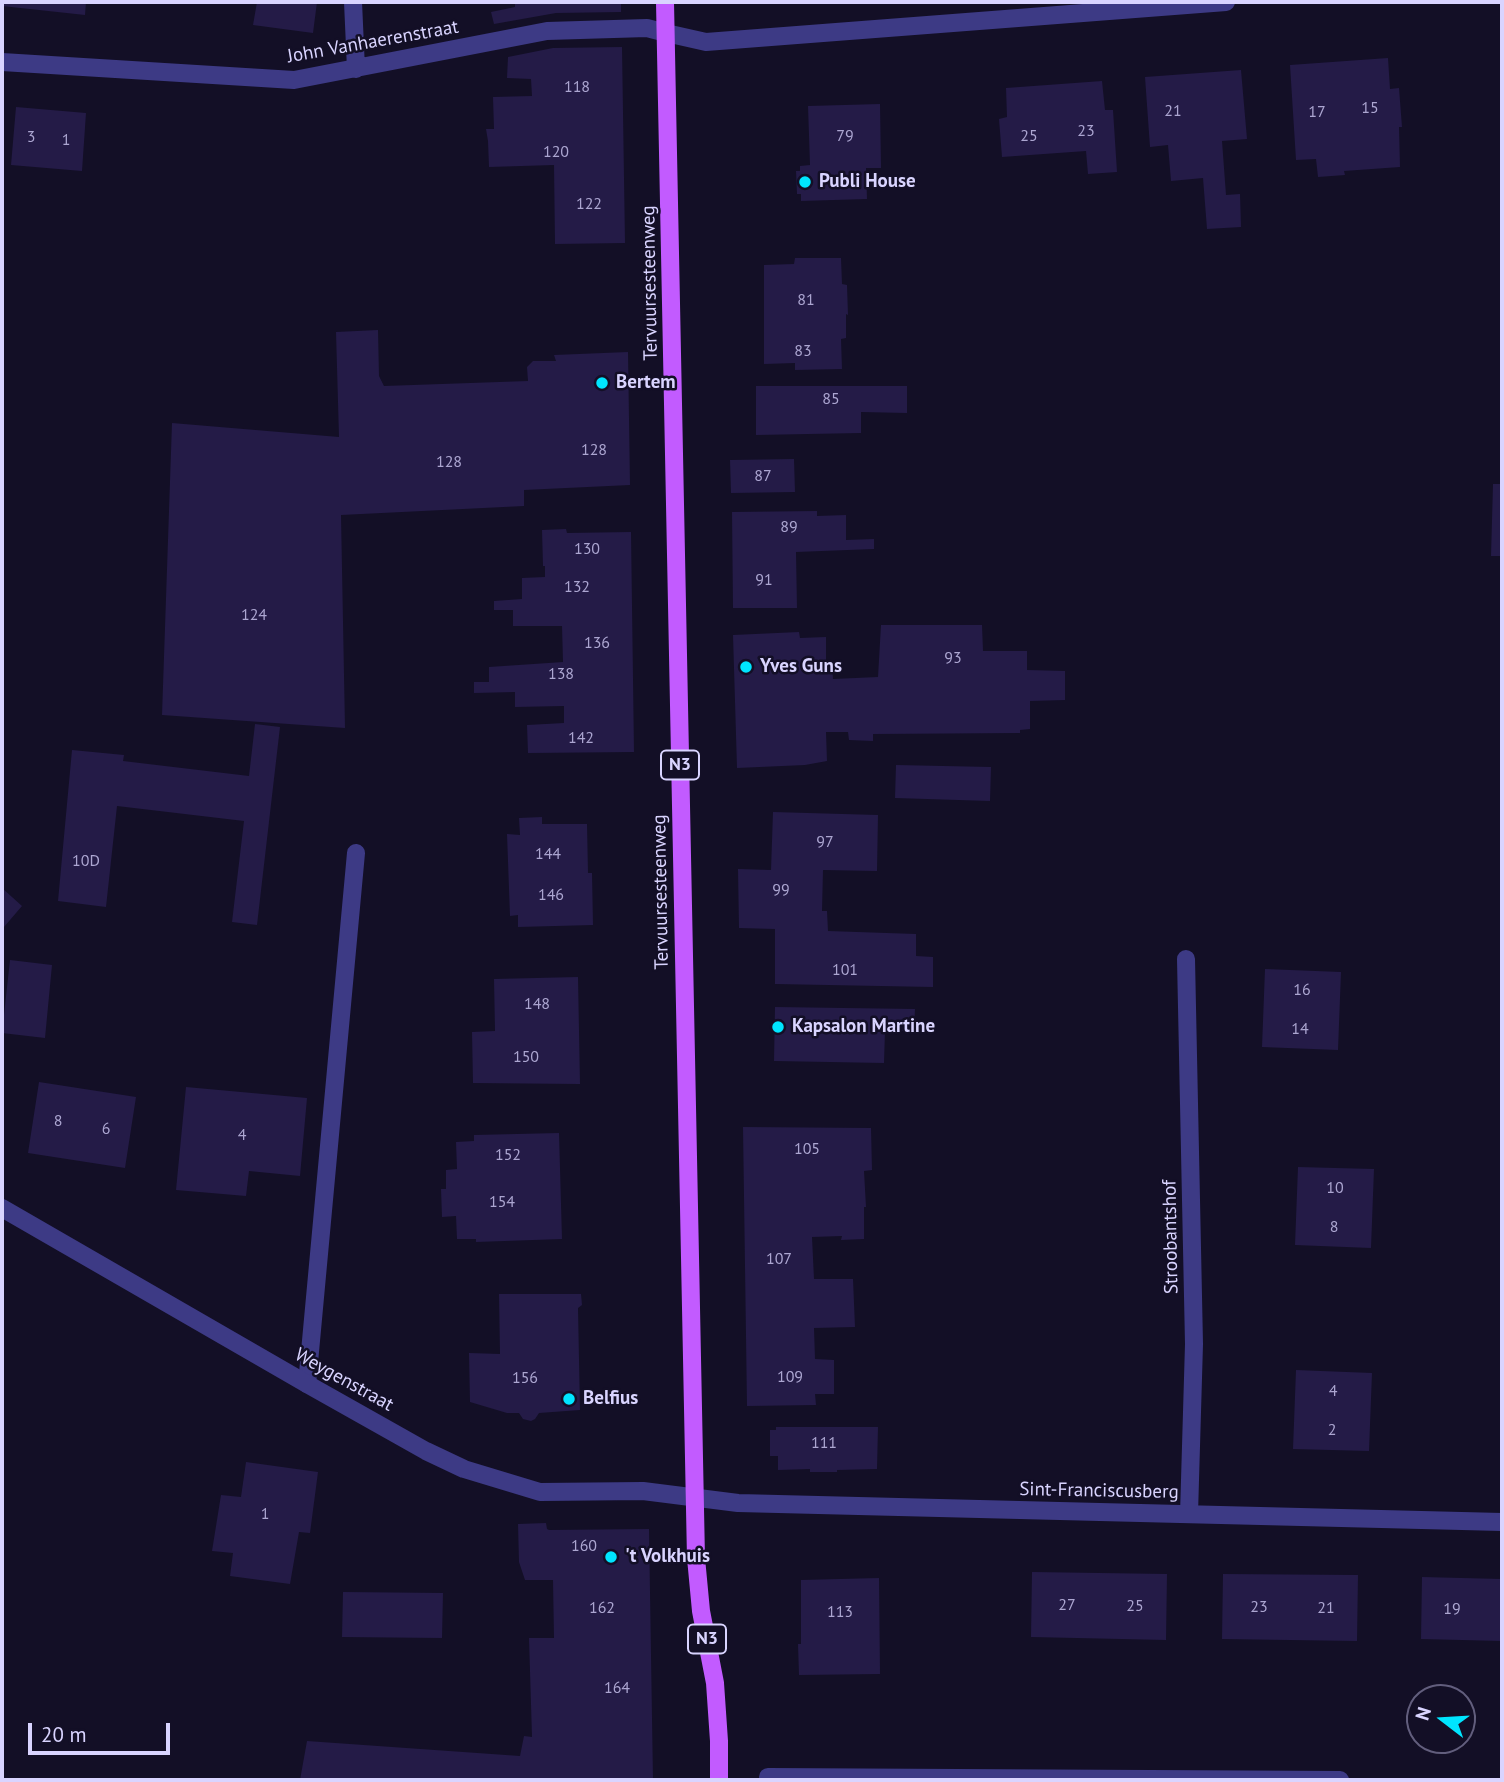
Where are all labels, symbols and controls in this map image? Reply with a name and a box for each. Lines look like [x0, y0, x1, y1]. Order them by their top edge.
street label: John Vanhaerenstraat [286, 16, 460, 68]
house number: 118 [564, 77, 590, 97]
house number: 15 [1361, 98, 1379, 118]
house number: 21 [1164, 101, 1182, 121]
house number: 17 [1308, 102, 1326, 122]
house number: 23 [1077, 121, 1095, 141]
house number: 79 [836, 126, 854, 146]
house number: 25 [1020, 126, 1038, 146]
house number: 3 [27, 127, 35, 147]
house number: 1 [62, 130, 70, 150]
house number: 120 [543, 142, 569, 162]
place label: Publi House [819, 171, 916, 193]
marker: Publi House [797, 174, 813, 190]
house number: 122 [576, 194, 602, 214]
street label: Tervuursesteenweg [637, 205, 663, 361]
house number: 81 [797, 290, 815, 310]
house number: 83 [794, 341, 812, 361]
place label: Bertem [616, 372, 676, 394]
marker: Bertem [594, 375, 610, 391]
house number: 85 [822, 389, 840, 409]
house number: 128 [581, 440, 607, 460]
house number: 128 [436, 452, 462, 472]
house number: 87 [754, 466, 772, 486]
house number: 89 [780, 517, 798, 537]
house number: 130 [574, 539, 600, 559]
house number: 91 [755, 570, 773, 590]
house number: 132 [564, 577, 590, 597]
house number: 124 [241, 605, 267, 625]
house number: 136 [584, 633, 610, 653]
house number: 93 [944, 648, 962, 668]
place label: Yves Guns [760, 656, 842, 678]
marker: Yves Guns [738, 659, 754, 675]
house number: 138 [548, 664, 574, 684]
house number: 142 [568, 728, 594, 748]
road number: N3 [661, 750, 699, 780]
street label: Tervuursesteenweg [648, 814, 674, 970]
house number: 97 [816, 832, 834, 852]
house number: 144 [535, 844, 561, 864]
house number: 10D [72, 851, 100, 871]
house number: 99 [772, 880, 790, 900]
house number: 146 [538, 885, 564, 905]
house number: 101 [832, 960, 858, 980]
house number: 16 [1293, 980, 1311, 1000]
house number: 148 [524, 994, 550, 1014]
place label: Kapsalon Martine [792, 1016, 935, 1038]
marker: Kapsalon Martine [770, 1019, 786, 1035]
house number: 14 [1291, 1019, 1309, 1039]
house number: 150 [513, 1047, 539, 1067]
house number: 8 [54, 1111, 62, 1131]
house number: 6 [102, 1119, 110, 1139]
house number: 4 [238, 1125, 246, 1145]
house number: 105 [794, 1139, 820, 1159]
house number: 152 [495, 1145, 521, 1165]
house number: 10 [1326, 1178, 1344, 1198]
street label: Stroobantshof [1159, 1180, 1183, 1294]
house number: 154 [489, 1192, 515, 1212]
house number: 8 [1330, 1217, 1338, 1237]
house number: 107 [766, 1249, 792, 1269]
street label: Weygenstraat [291, 1344, 397, 1416]
house number: 109 [777, 1367, 803, 1387]
house number: 156 [512, 1368, 538, 1388]
house number: 4 [1329, 1381, 1337, 1401]
place label: Belfius [583, 1388, 638, 1410]
marker: Belfius [561, 1391, 577, 1407]
house number: 2 [1328, 1420, 1336, 1440]
house number: 111 [811, 1433, 837, 1453]
street label: Sint-Franciscusberg [1019, 1478, 1179, 1504]
house number: 1 [261, 1504, 269, 1524]
house number: 160 [571, 1536, 597, 1556]
place label: 't Volkhuis [625, 1546, 710, 1568]
marker: 't Volkhuis [603, 1549, 619, 1565]
house number: 27 [1058, 1595, 1076, 1615]
house number: 25 [1126, 1596, 1144, 1616]
house number: 23 [1250, 1597, 1268, 1617]
house number: 162 [589, 1598, 615, 1618]
house number: 21 [1317, 1598, 1335, 1618]
house number: 19 [1443, 1599, 1461, 1619]
house number: 113 [827, 1602, 853, 1622]
road number: N3 [688, 1624, 726, 1654]
house number: 164 [604, 1678, 630, 1698]
north arrow [1406, 1684, 1476, 1754]
text: N [1410, 1704, 1436, 1723]
scale bar [32, 1708, 173, 1752]
text: 20 m [41, 1721, 87, 1748]

